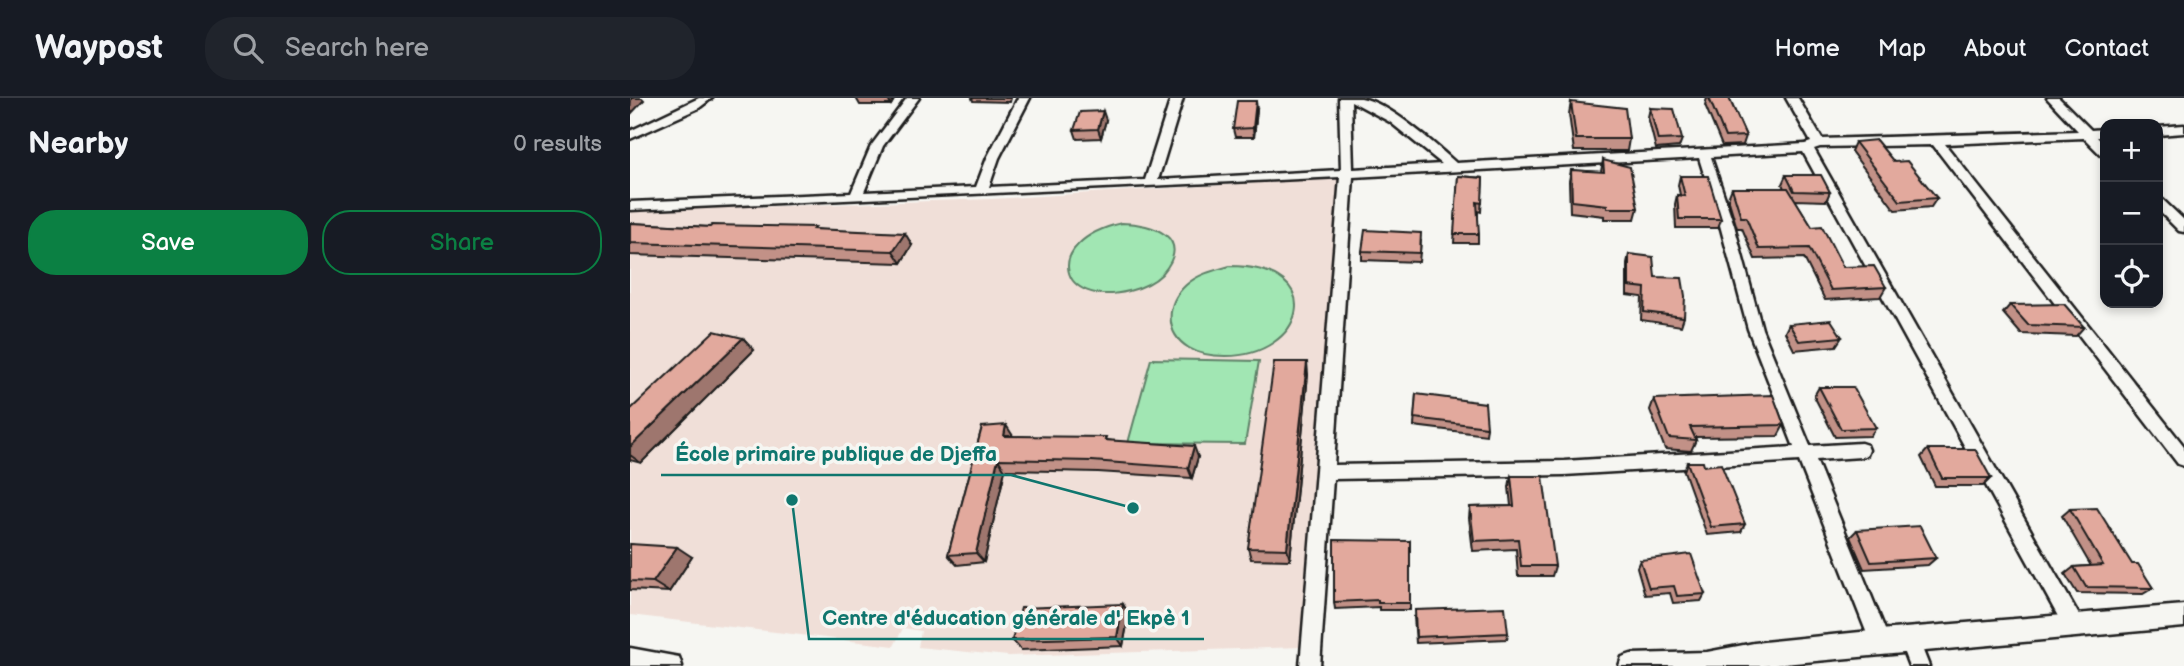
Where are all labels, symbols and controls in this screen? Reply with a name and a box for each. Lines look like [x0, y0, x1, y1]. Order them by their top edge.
search box [205, 17, 695, 80]
text: Waypost [35, 28, 163, 68]
icon: search [229, 29, 267, 67]
text: Search here [285, 33, 429, 64]
text: Home [1775, 34, 1840, 63]
text: Map [1878, 34, 1926, 63]
text: About [1964, 34, 2026, 63]
text: Contact [2064, 34, 2149, 63]
map controls [2100, 119, 2163, 308]
button: + [2100, 119, 2163, 182]
text: Nearby [28, 126, 128, 162]
text: 0 results [513, 130, 602, 158]
button: − [2100, 182, 2163, 245]
button: Save [28, 210, 308, 275]
button: Share [322, 210, 602, 275]
button: locate [2100, 245, 2163, 308]
callout: École primaire publique de Djeffa [661, 433, 1011, 475]
text: École primaire publique de Djeffa [675, 441, 997, 467]
callout: Centre d'éducation générale d' Ekpè 1 [809, 597, 1204, 639]
text: Centre d'éducation générale d' Ekpè 1 [822, 606, 1190, 631]

